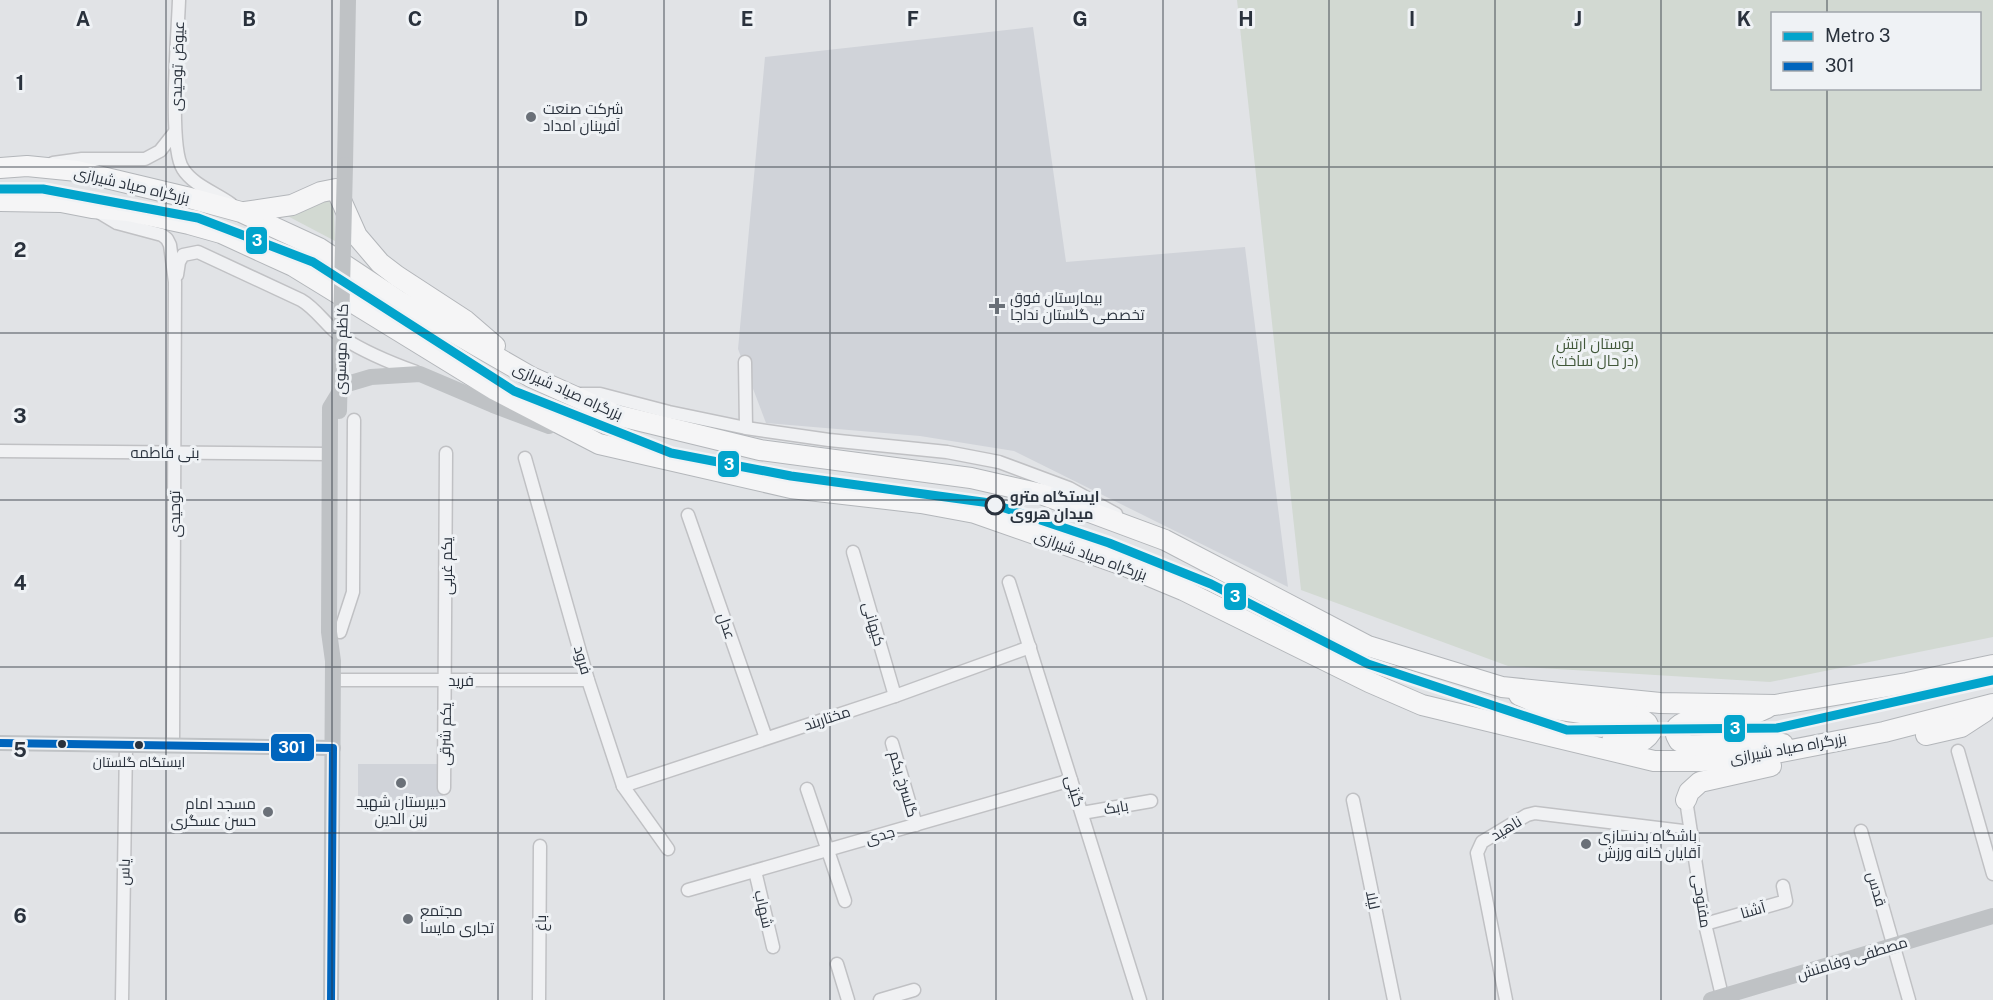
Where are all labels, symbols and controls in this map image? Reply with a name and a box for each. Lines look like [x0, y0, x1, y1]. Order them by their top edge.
text: A [76, 7, 90, 31]
text: B [242, 7, 256, 31]
text: C [408, 7, 422, 31]
text: D [574, 7, 588, 31]
text: E [741, 7, 753, 31]
text: F [907, 7, 919, 31]
text: G [1072, 7, 1088, 31]
text: H [1238, 7, 1254, 31]
text: I [1409, 7, 1415, 31]
text: J [1574, 7, 1582, 31]
text: K [1737, 7, 1751, 31]
legend [1771, 12, 1981, 90]
street label: عیوض توحیدی [167, 21, 189, 112]
text: Metro 3 [1825, 25, 1890, 46]
text: 301 [1825, 55, 1855, 76]
text: 1 [16, 71, 24, 95]
place label: شرکت صنعت آفرینان امداد [543, 100, 623, 136]
marker: شرکت صنعت آفرینان امداد [524, 110, 538, 124]
street label: بزرگراه صیاد شیرازی [72, 163, 192, 209]
line badge: 3 [245, 226, 268, 255]
text: 3 [252, 231, 262, 250]
text: 2 [14, 238, 26, 262]
place label: بیمارستان فوق تخصصی گلستان نداجا [1010, 289, 1144, 325]
marker: بیمارستان فوق تخصصی گلستان نداجا [988, 297, 1006, 315]
street label: کاظم موسوی [331, 303, 353, 395]
park label: بوستان ارتش (در حال ساخت) [1551, 335, 1639, 370]
street label: بزرگراه صیاد شیرازی [510, 359, 625, 425]
text: 3 [13, 404, 27, 428]
street label: بنی فاطمه [131, 444, 199, 463]
line badge: 3 [717, 450, 740, 478]
text: 3 [724, 455, 734, 474]
place label: ایستگاه مترو میدان هروی [1010, 488, 1099, 523]
street label: توحیدی [166, 491, 185, 537]
marker: ایستگاه مترو میدان هروی [985, 495, 1005, 515]
street label: بزرگراه صیاد شیرازی [1032, 527, 1149, 585]
street label: یکم غربی [438, 537, 457, 595]
text: 4 [13, 571, 27, 595]
line badge: 3 [1223, 582, 1247, 611]
text: 3 [1230, 587, 1240, 606]
street label: کیهانی [858, 600, 888, 649]
street label: عدل [714, 611, 739, 642]
street label: فرود [570, 644, 595, 677]
street label: فرید [448, 672, 474, 690]
street label: یکم شرقی [436, 702, 456, 766]
street label: مختاربند [802, 703, 853, 734]
line badge: 3 [1723, 714, 1746, 743]
text: 3 [1730, 719, 1740, 738]
street label: بزرگراه صیاد شیرازی [1728, 729, 1848, 769]
line badge: 301 [270, 733, 315, 762]
text: 5 [13, 738, 27, 762]
unlabelled marker [56, 738, 68, 750]
text: 301 [278, 738, 306, 757]
marker: ایستگاه گلستان [133, 739, 145, 751]
street label: گلسرخ یکم [884, 749, 922, 820]
place label: ایستگاه گلستان [93, 754, 185, 770]
street label: گیتی [1060, 773, 1088, 809]
marker: دبیرستان شهید زین الدین [394, 776, 408, 790]
place label: دبیرستان شهید زین الدین [356, 793, 446, 829]
place label: مسجد امام حسن عسگری [171, 795, 256, 831]
street label: بابک [1102, 796, 1130, 818]
marker: مسجد امام حسن عسگری [261, 805, 275, 819]
street label: ناهید [1488, 812, 1524, 844]
street label: جدی [863, 823, 897, 849]
place label: باشگاه بدنسازی آقایان خانه ورزش [1598, 827, 1701, 863]
marker: باشگاه بدنسازی آقایان خانه ورزش [1579, 837, 1593, 851]
street label: یاس [115, 859, 135, 885]
street label: قدس [1862, 870, 1890, 909]
street label: مفتوحی [1687, 873, 1715, 929]
street label: شهاب [749, 888, 777, 930]
street label: لیلا [1363, 889, 1383, 911]
street label: آشنا [1739, 898, 1767, 922]
place label: مجتمع تجاری مايسا [420, 902, 494, 938]
text: 6 [13, 904, 27, 928]
marker: مجتمع تجاری مايسا [401, 912, 415, 926]
street label: باغ [532, 915, 552, 931]
street label: مصطفی وفامنش [1795, 933, 1910, 985]

